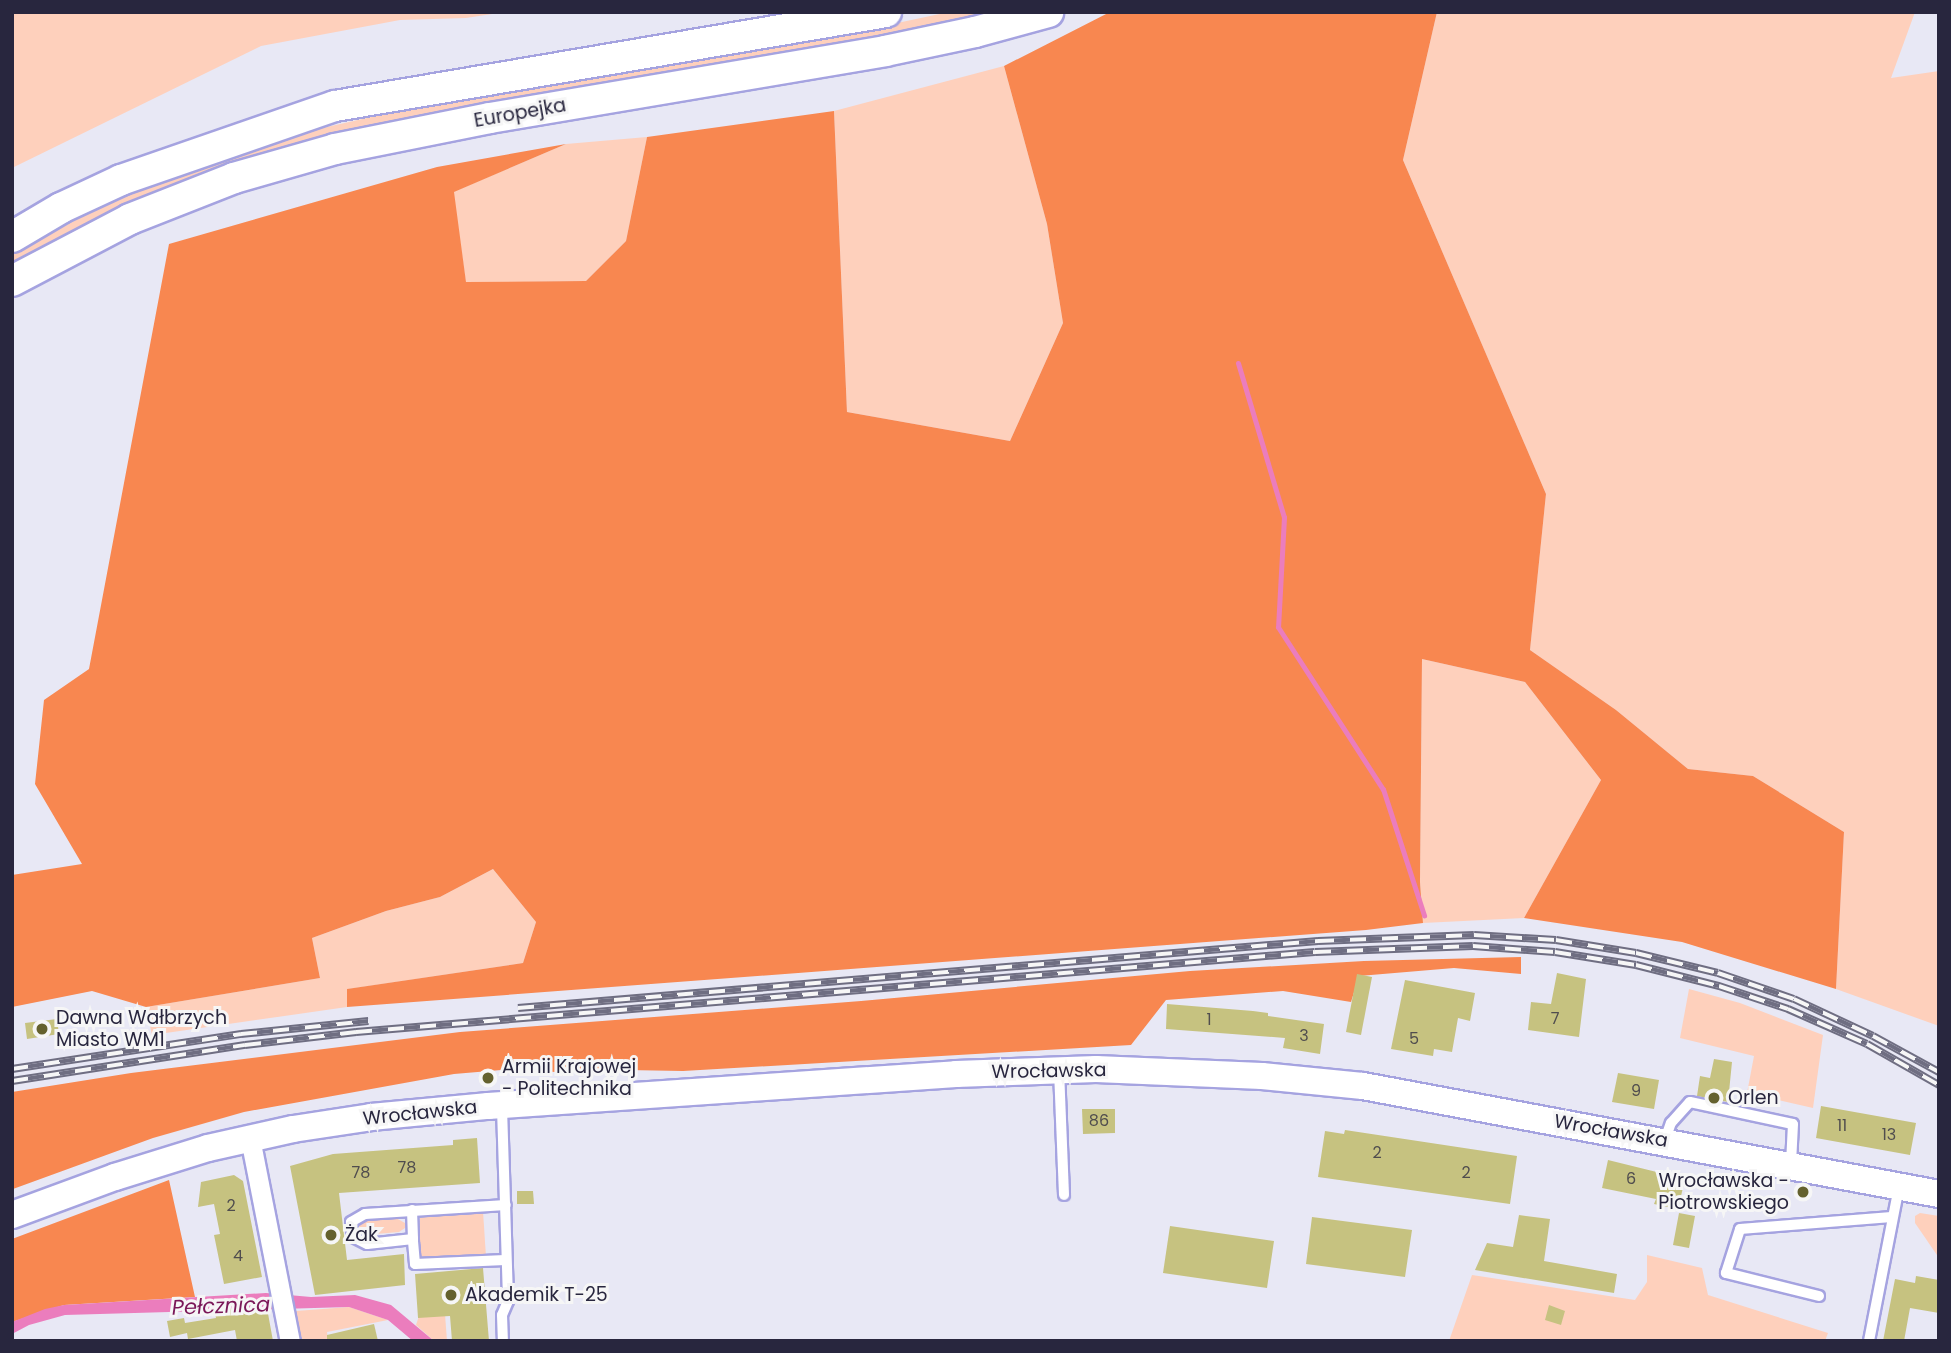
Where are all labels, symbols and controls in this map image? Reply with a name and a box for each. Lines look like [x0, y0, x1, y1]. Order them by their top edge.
street label: Europejka [472, 94, 568, 132]
place label: Dawna Wałbrzych Miasto WM1 [56, 1007, 227, 1051]
house number: 7 [1551, 1009, 1559, 1029]
house number: 1 [1206, 1010, 1212, 1030]
marker: Dawna Wałbrzych Miasto WM1 [34, 1021, 50, 1037]
house number: 3 [1299, 1026, 1309, 1046]
house number: 5 [1409, 1029, 1419, 1049]
place label: Armii Krajowej - Politechnika [502, 1056, 636, 1100]
street label: Wrocławska [991, 1059, 1107, 1083]
marker: Armii Krajowej - Politechnika [480, 1070, 496, 1086]
house number: 9 [1631, 1081, 1641, 1101]
place label: Orlen [1728, 1087, 1779, 1109]
marker: Orlen [1706, 1090, 1722, 1106]
street label: Wrocławska [362, 1096, 478, 1130]
street label: Wrocławska [1552, 1110, 1670, 1152]
house number: 86 [1089, 1111, 1109, 1131]
house number: 11 [1837, 1116, 1847, 1136]
house number: 13 [1882, 1125, 1896, 1145]
house number: 2 [1372, 1143, 1382, 1163]
house number: 78 [398, 1158, 416, 1178]
house number: 78 [352, 1163, 370, 1183]
house number: 2 [1461, 1163, 1471, 1183]
house number: 6 [1626, 1169, 1636, 1189]
place label: Wrocławska - Piotrowskiego [1658, 1170, 1789, 1214]
marker: Wrocławska - Piotrowskiego [1795, 1184, 1811, 1200]
house number: 2 [226, 1196, 236, 1216]
place label: Żak [345, 1224, 378, 1246]
marker: Żak [323, 1227, 339, 1243]
house number: 4 [233, 1246, 243, 1266]
place label: Akademik T-25 [465, 1284, 608, 1306]
marker: Akademik T-25 [443, 1287, 459, 1303]
water label: Pełcznica [171, 1292, 271, 1320]

